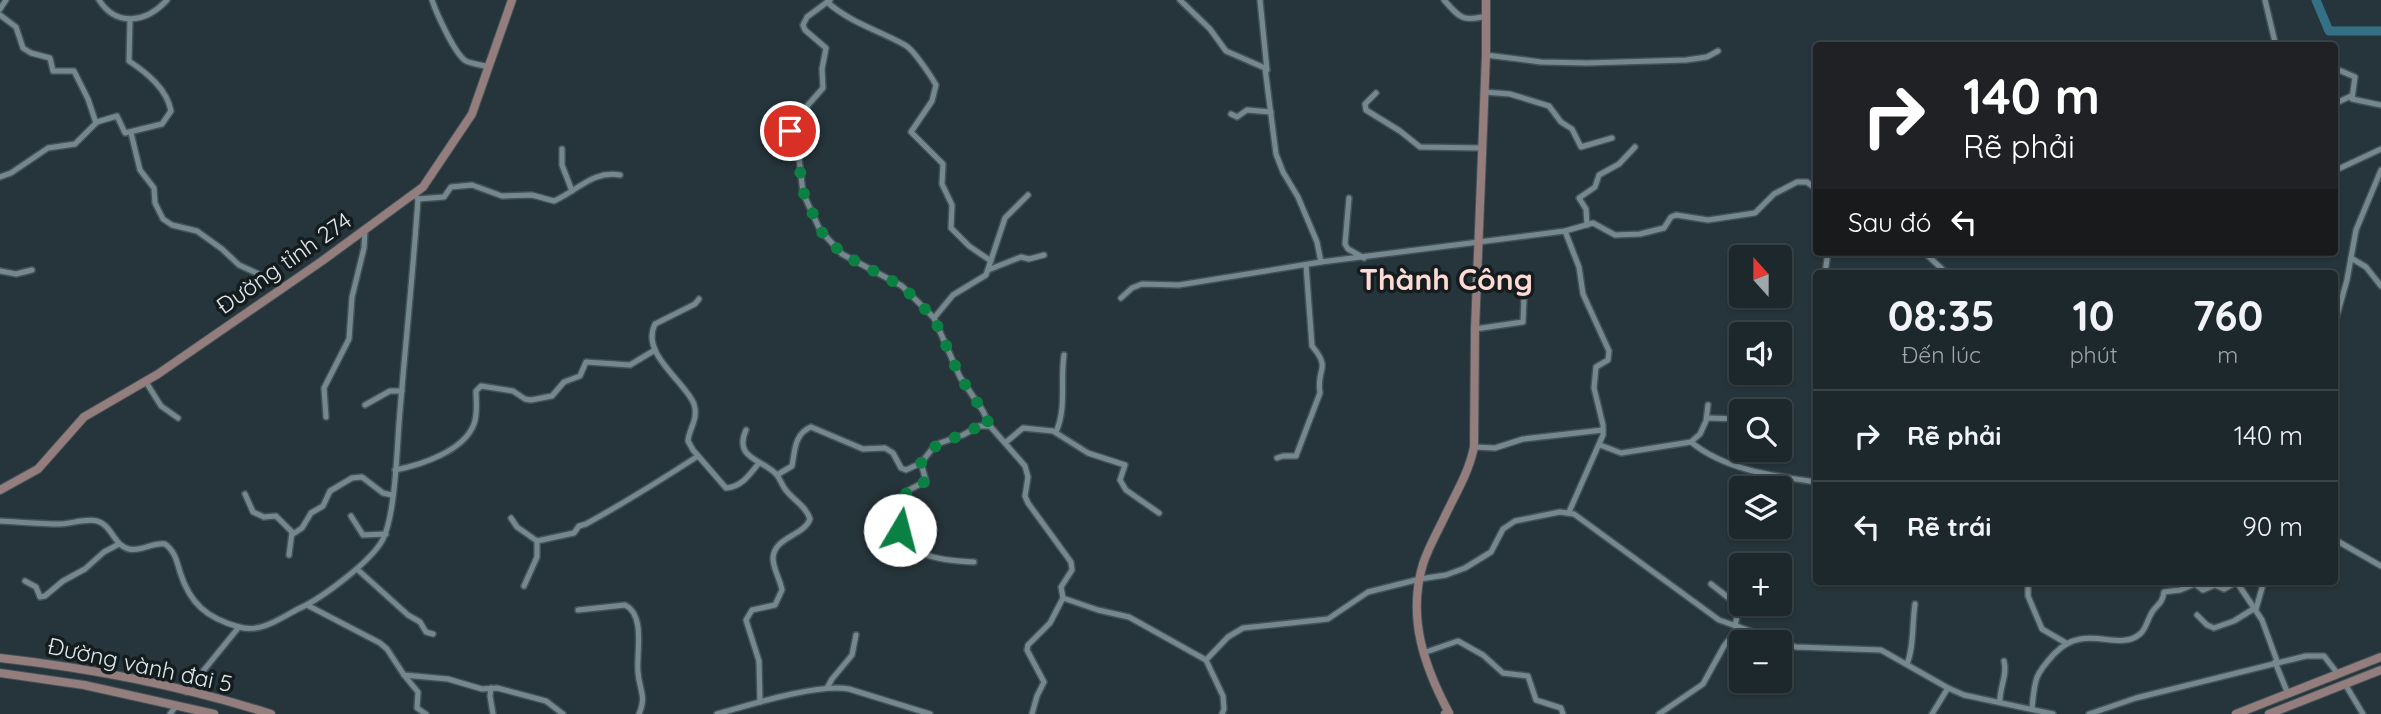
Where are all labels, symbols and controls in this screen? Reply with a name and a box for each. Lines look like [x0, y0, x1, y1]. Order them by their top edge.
text: 140 m [1963, 65, 2100, 126]
icon: right [1848, 70, 1939, 161]
pin [760, 101, 820, 161]
icon: arrive [771, 112, 809, 150]
text: Rẽ phải [1963, 126, 2075, 166]
icon: left [1945, 203, 1983, 241]
street label: Đường tỉnh 274 [211, 205, 357, 320]
text: Sau đó [1848, 206, 1931, 239]
north arrow [1729, 245, 1792, 308]
map controls [1729, 245, 1792, 693]
district label: Thành Công [1359, 260, 1533, 298]
text: 08:35 [1888, 289, 1995, 342]
text: 10 [2073, 289, 2115, 342]
text: 760 [2192, 289, 2263, 342]
button: sound [1729, 322, 1792, 385]
text: Đến lúc [1902, 340, 1981, 369]
text: phút [2070, 340, 2118, 369]
text: m [2217, 340, 2238, 369]
button: search [1729, 399, 1792, 462]
icon: right [1848, 417, 1886, 455]
text: Rẽ phải [1907, 419, 2001, 452]
text: 140 m [2234, 419, 2303, 452]
button: layers [1729, 476, 1792, 539]
position arrow [863, 493, 937, 567]
icon: left [1848, 508, 1886, 546]
text: Rẽ trái [1907, 510, 1991, 543]
text: 90 m [2242, 510, 2303, 543]
button: + [1729, 553, 1792, 616]
button: − [1729, 630, 1792, 693]
street label: Đường vành đai 5 [45, 631, 235, 698]

